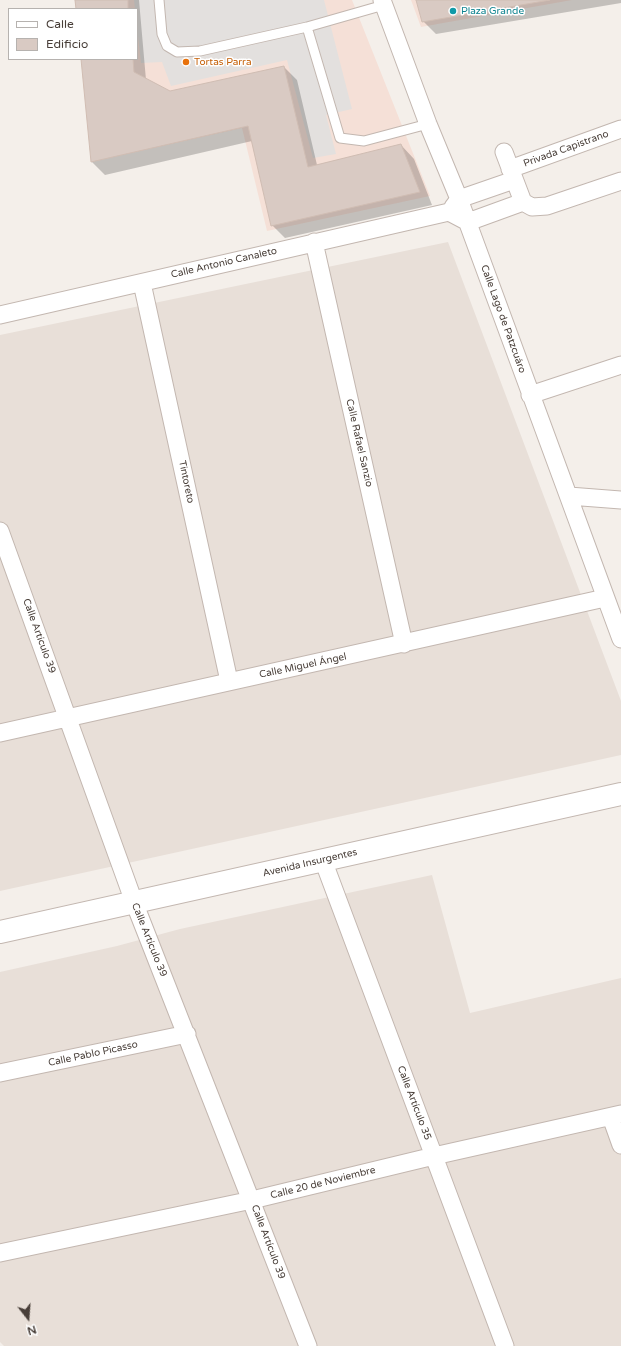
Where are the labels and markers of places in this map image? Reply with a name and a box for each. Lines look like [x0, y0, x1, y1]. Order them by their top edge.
place label: Plaza Grande [461, 5, 524, 17]
marker: Plaza Grande [448, 6, 458, 16]
place label: Tortas Parra [194, 56, 252, 68]
marker: Tortas Parra [181, 57, 191, 67]

